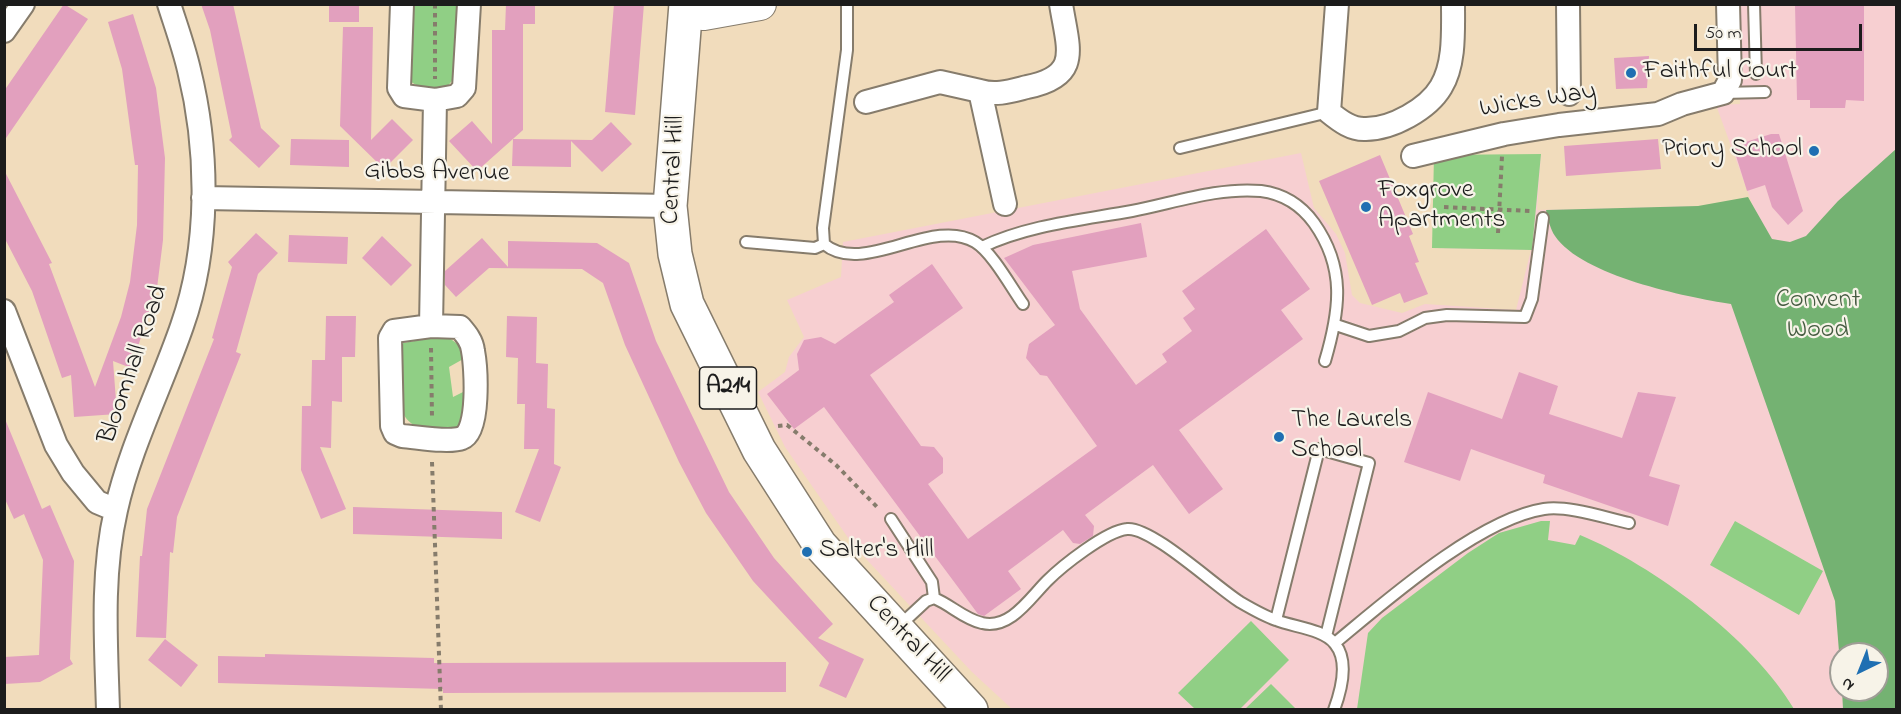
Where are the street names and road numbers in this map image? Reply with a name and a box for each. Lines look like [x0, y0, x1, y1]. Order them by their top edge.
street label: Wicks Way [1478, 77, 1598, 127]
street label: Central Hill [657, 115, 693, 225]
street label: Gibbs Avenue [364, 157, 510, 191]
street label: Bloomhall Road [93, 282, 177, 448]
road number: A214 [700, 367, 756, 409]
street label: Central Hill [858, 590, 956, 690]

